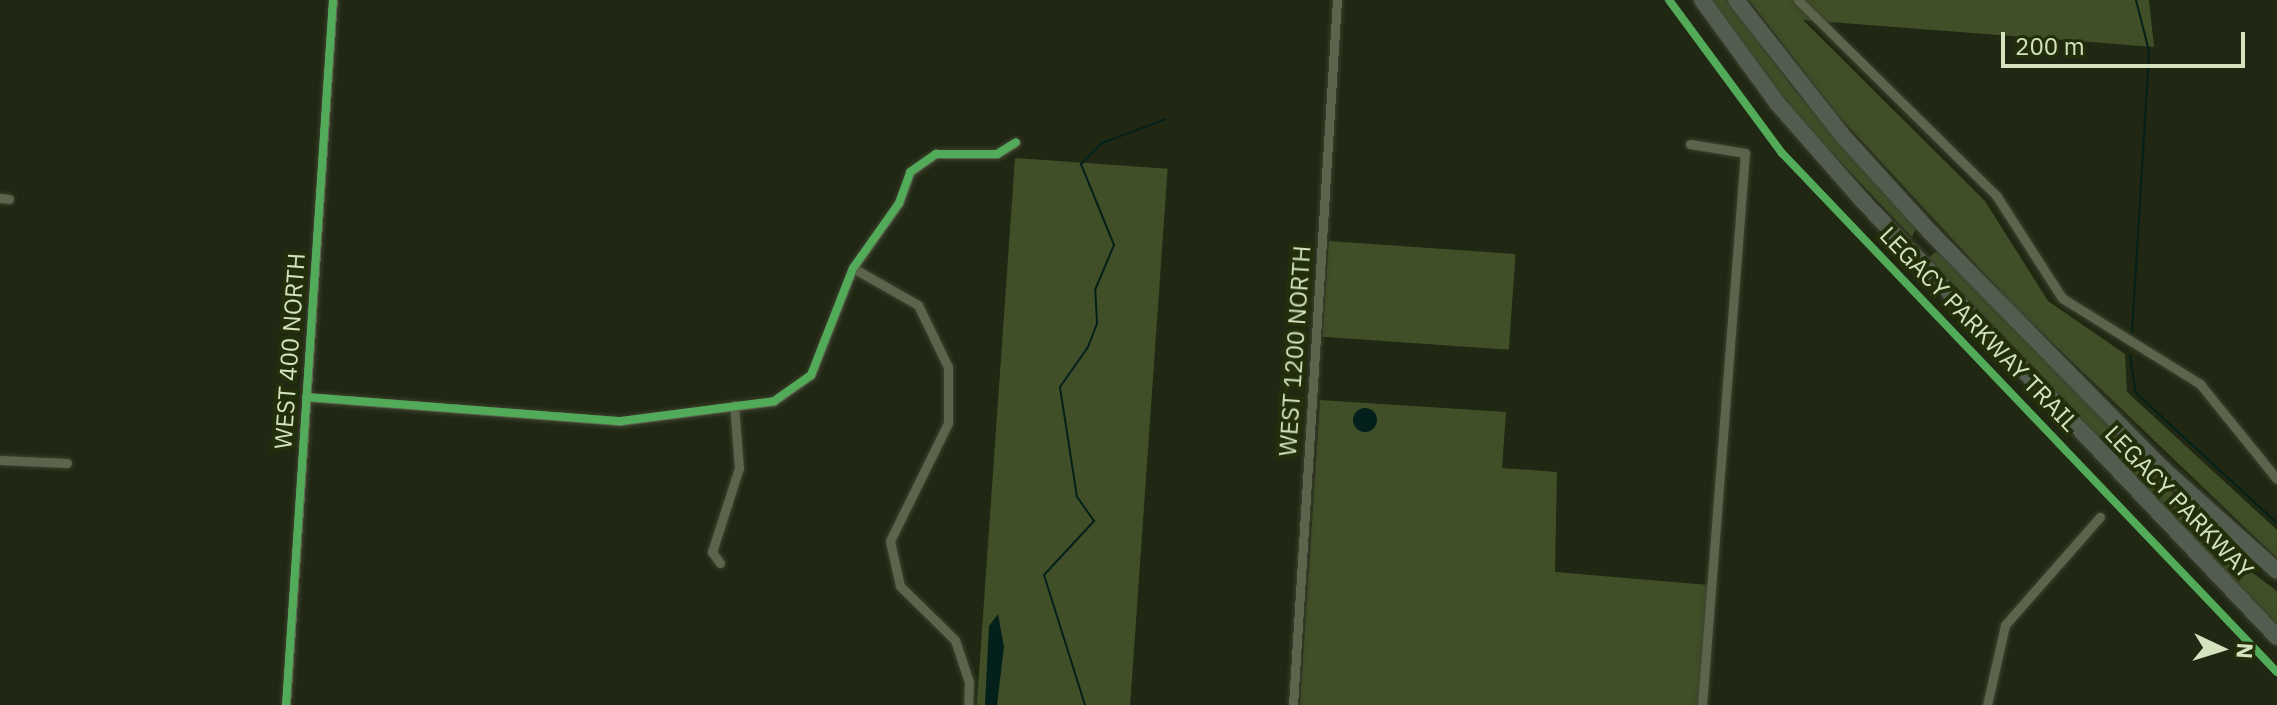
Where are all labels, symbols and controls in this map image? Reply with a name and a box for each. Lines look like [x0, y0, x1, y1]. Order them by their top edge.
scale bar [2005, 16, 2249, 66]
text: 200 m [2015, 30, 2085, 62]
street label: LEGACY PARKWAY TRAIL [1874, 221, 2084, 437]
street label: WEST 1200 NORTH [1273, 245, 1317, 457]
street label: WEST 400 NORTH [269, 252, 311, 450]
street label: LEGACY PARKWAY [2099, 420, 2259, 584]
north arrow [2181, 609, 2261, 689]
text: N [2230, 642, 2260, 660]

